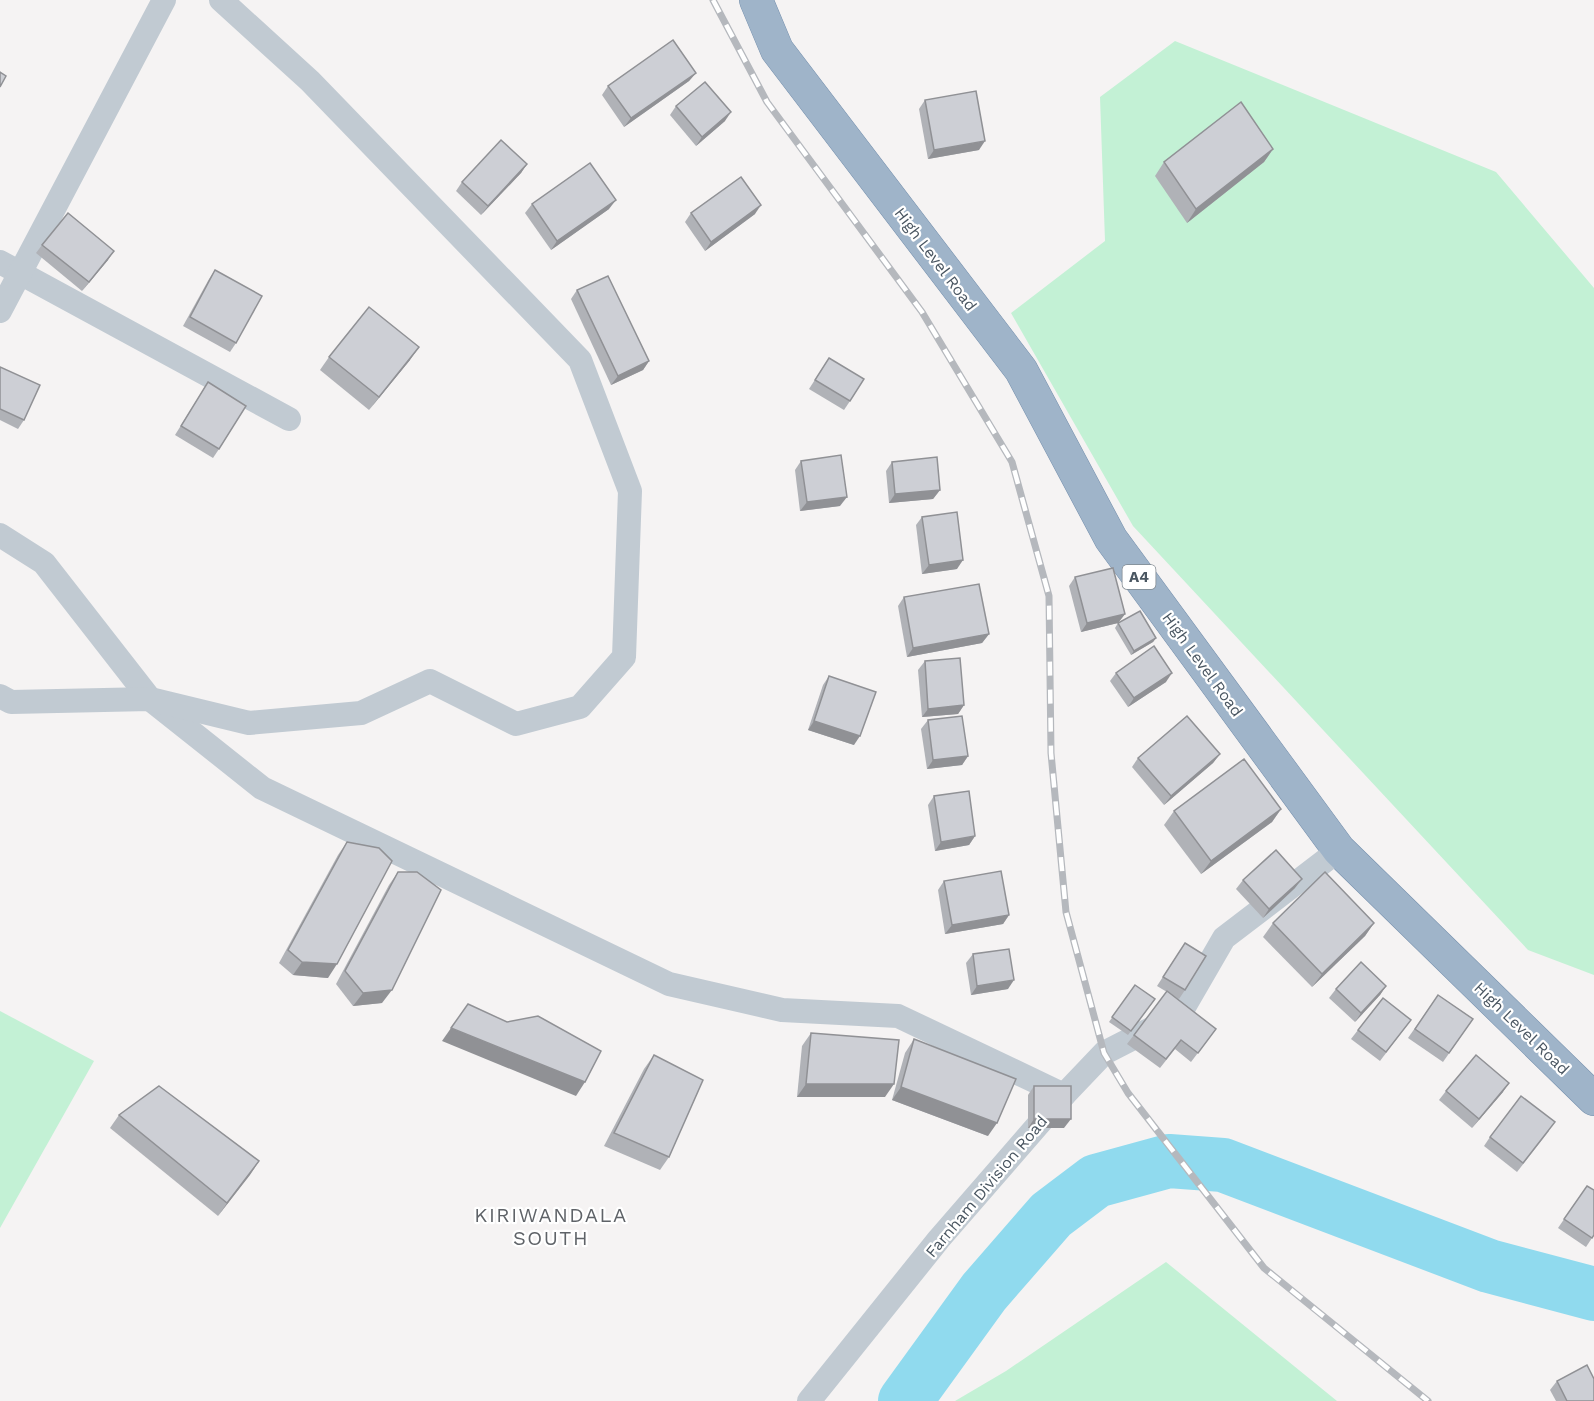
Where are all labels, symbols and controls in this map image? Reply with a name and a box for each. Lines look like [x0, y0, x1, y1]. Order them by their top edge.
street label: High Level Road [891, 204, 981, 315]
road number: A4 [1122, 565, 1156, 589]
street label: High Level Road [1158, 608, 1247, 720]
street label: High Level Road [1470, 978, 1573, 1078]
street label: Farnham Division Road [922, 1112, 1051, 1261]
district label: KIRIWANDALA SOUTH [474, 1203, 628, 1250]

